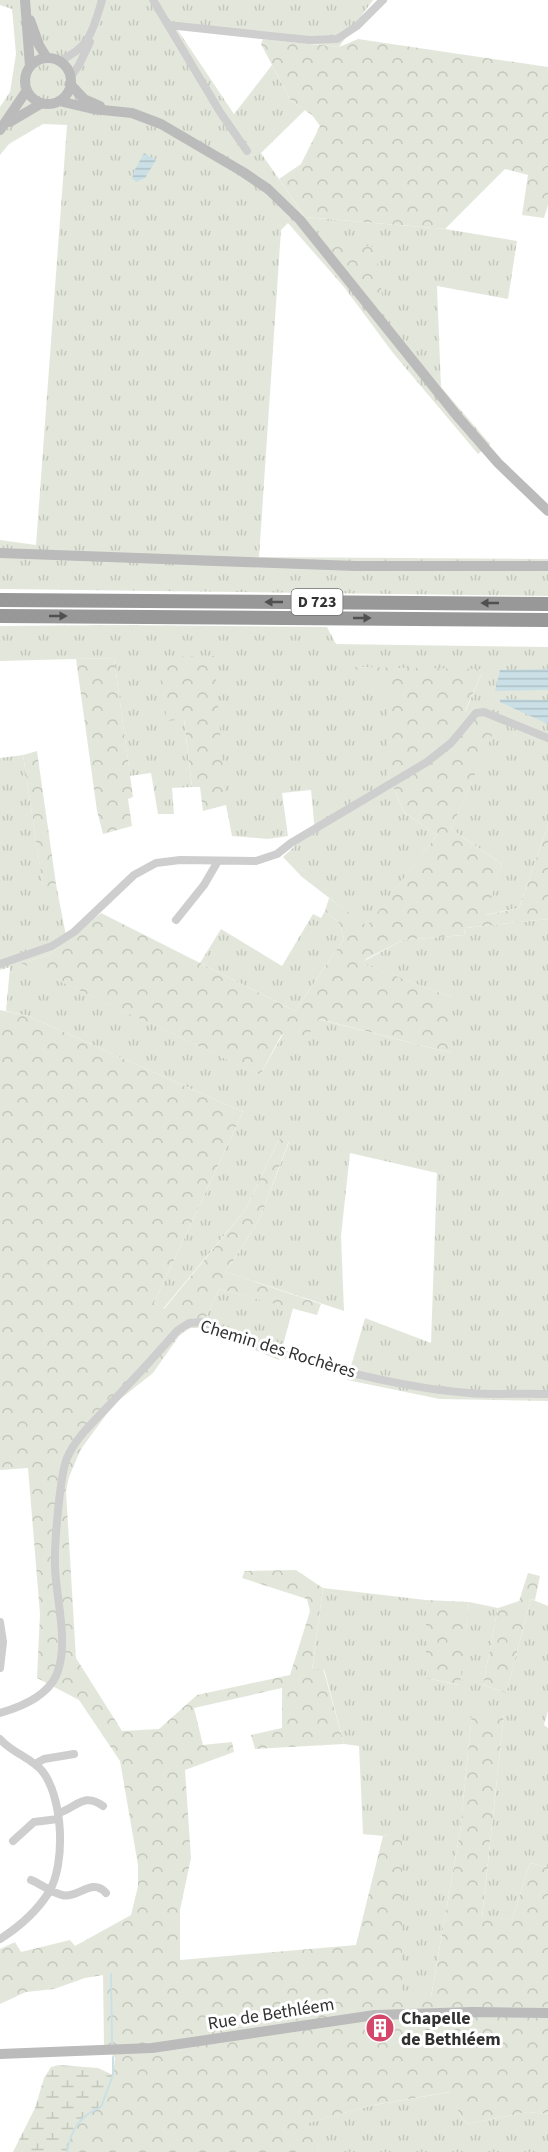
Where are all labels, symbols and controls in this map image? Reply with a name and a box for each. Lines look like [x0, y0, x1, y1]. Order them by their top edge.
road number: D 723 [292, 589, 342, 615]
one-way arrow [264, 597, 283, 607]
one-way arrow [480, 598, 499, 608]
one-way arrow [49, 611, 68, 621]
one-way arrow [353, 613, 372, 623]
street label: Chemin des Rochères [197, 1313, 359, 1385]
street label: Rue de Bethléem [206, 1992, 336, 2036]
place label: Chapelle de Bethléem [401, 2006, 501, 2052]
building icon: Chapelle de Bethléem [364, 2012, 396, 2044]

